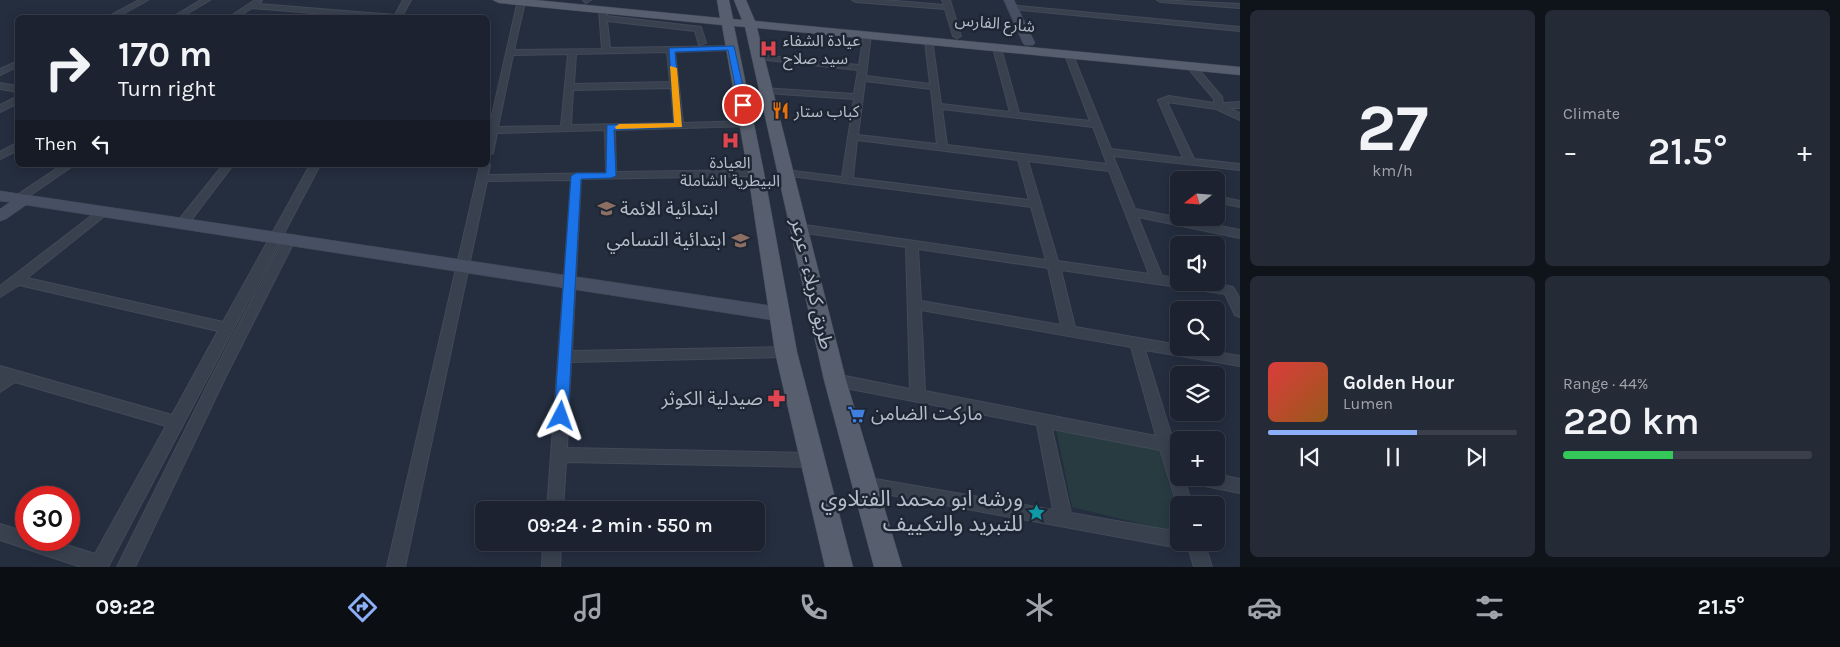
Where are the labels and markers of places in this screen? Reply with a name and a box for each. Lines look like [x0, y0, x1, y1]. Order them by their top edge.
place label: عيادة الشفاء سيد صلاح [783, 31, 860, 71]
hospital icon: عيادة الشفاء سيد صلاح [759, 39, 779, 59]
pin [722, 84, 764, 126]
restaurant icon: كباب ستار [770, 101, 790, 121]
place label: كباب ستار [793, 102, 860, 121]
hospital icon: العيادة البيطرية الشاملة [720, 130, 740, 150]
place label: العيادة البيطرية الشاملة [680, 153, 780, 190]
place label: ابتدائية الائمة [620, 198, 718, 220]
school or university icon: ابتدائية الائمة [596, 199, 616, 219]
place label: ابتدائية التسامي [607, 229, 726, 254]
school or university icon: ابتدائية التسامي [730, 230, 750, 250]
place label: صيدلية الكوثر [661, 388, 763, 410]
pharmacy icon: صيدلية الكوثر [767, 389, 787, 409]
place label: ماركت الضامن [871, 403, 983, 425]
supermarket icon: ماركت الضامن [847, 404, 867, 424]
place label: ورشه ابو محمد الفتلاوي للتبريد والتكييف [821, 486, 1023, 537]
place icon: ورشه ابو محمد الفتلاوي للتبريد والتكييف [1027, 502, 1047, 522]

